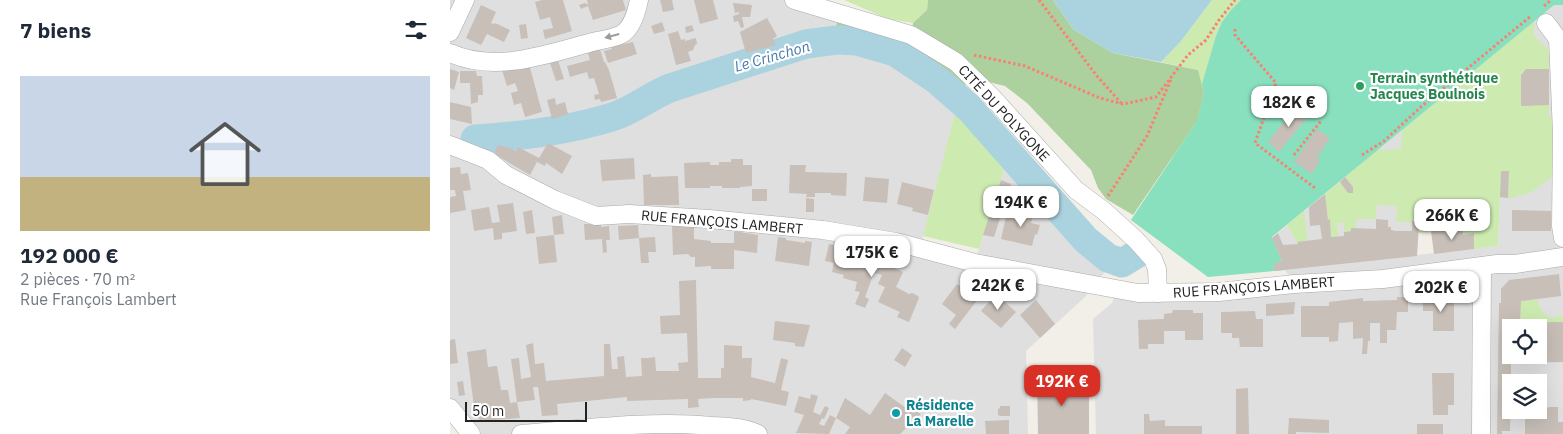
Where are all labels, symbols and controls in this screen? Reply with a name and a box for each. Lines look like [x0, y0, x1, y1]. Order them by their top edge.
text: 7 biens [20, 16, 91, 44]
icon: filters [402, 16, 430, 44]
one-way arrow [605, 33, 620, 41]
water label: Le Crinchon [732, 36, 812, 76]
street label: CITÉ DU POLYGONE [955, 60, 1054, 165]
place label: Terrain synthétique Jacques Boulnois [1370, 69, 1498, 103]
marker: Terrain synthétique Jacques Boulnois [1354, 80, 1366, 92]
pin: 182K € [1248, 86, 1330, 128]
text: 182K € [1262, 92, 1316, 112]
icon: home [180, 109, 270, 199]
pin: 194K € [980, 186, 1062, 228]
text: 194K € [994, 192, 1048, 212]
pin: 266K € [1411, 198, 1493, 241]
text: 266K € [1425, 205, 1479, 225]
street label: RUE FRANÇOIS LAMBERT [640, 206, 804, 238]
pin: 175K € [831, 236, 913, 278]
text: 192 000 € [20, 241, 119, 269]
text: 175K € [845, 242, 899, 262]
pin: 242K € [957, 268, 1039, 311]
text: 2 pièces · 70 m² [20, 269, 135, 289]
pin: 202K € [1400, 270, 1482, 313]
street label: RUE FRANÇOIS LAMBERT [1172, 272, 1336, 302]
text: 242K € [971, 275, 1025, 295]
text: 202K € [1414, 277, 1468, 297]
text: Rue François Lambert [20, 289, 177, 309]
map controls [1502, 319, 1547, 419]
button: locate [1502, 319, 1547, 364]
pin: 192K € [1021, 364, 1103, 407]
text: 192K € [1035, 371, 1089, 391]
button: layers [1502, 374, 1547, 419]
place label: Résidence La Marelle [906, 396, 974, 430]
scale bar [465, 399, 588, 422]
text: 50 m [472, 402, 504, 420]
marker: Résidence La Marelle [890, 407, 902, 419]

